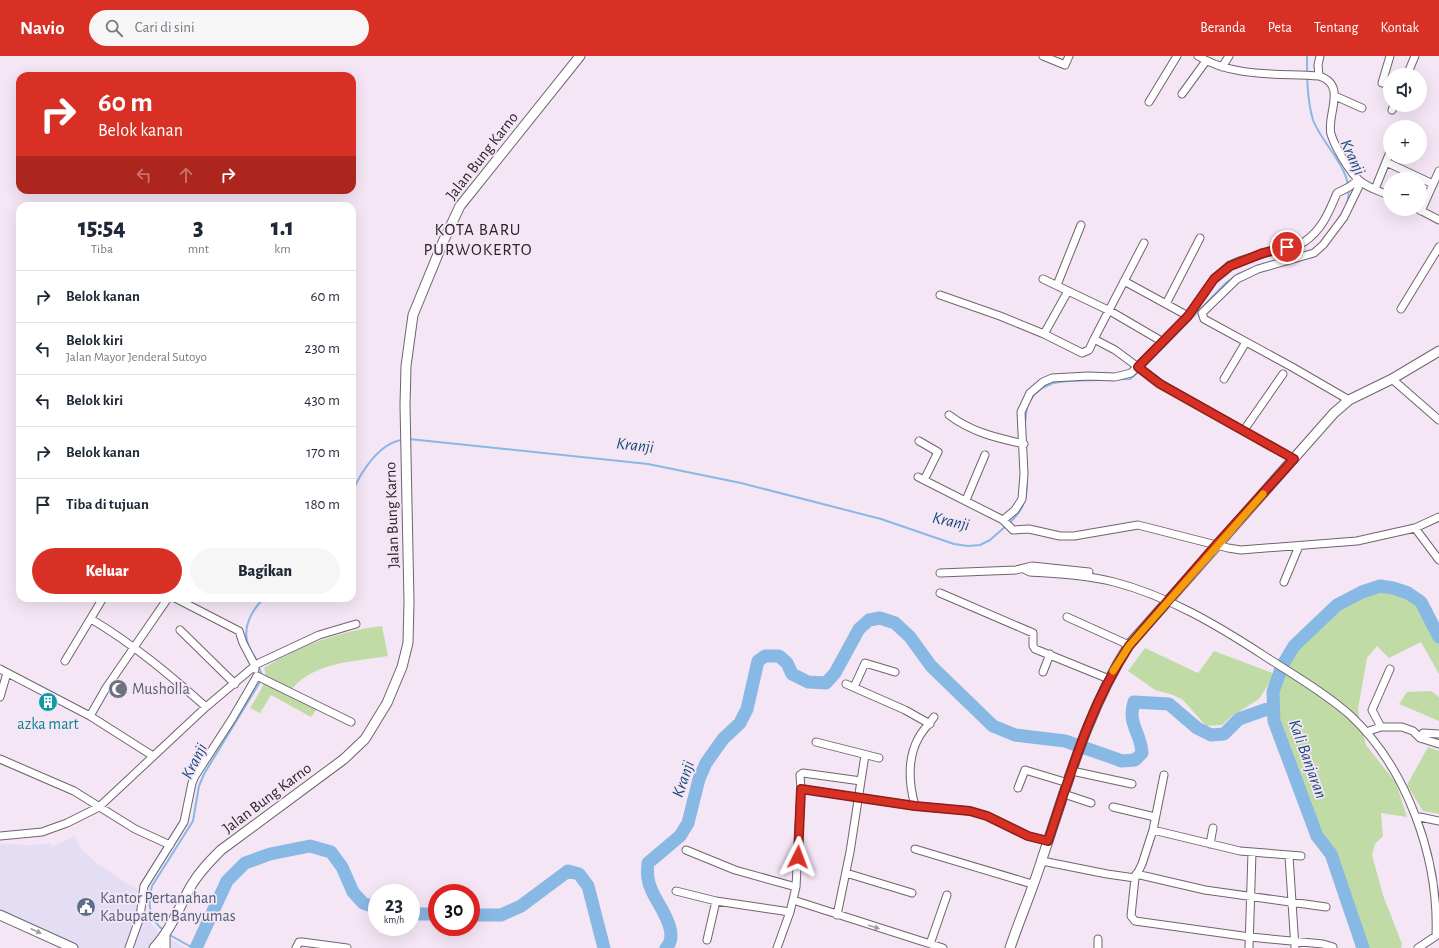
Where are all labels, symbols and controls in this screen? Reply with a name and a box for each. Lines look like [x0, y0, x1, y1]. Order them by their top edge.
search box [89, 10, 369, 46]
icon: search [103, 17, 125, 39]
text: Navio [20, 19, 65, 38]
text: Cari di sini [135, 20, 195, 35]
text: Beranda [1200, 21, 1246, 35]
text: Peta [1268, 21, 1292, 35]
text: Tentang [1314, 21, 1358, 35]
text: Kontak [1380, 21, 1419, 35]
map controls [1383, 68, 1427, 216]
button: sound [1383, 68, 1427, 112]
icon: right [32, 88, 84, 140]
text: 60 m [98, 89, 153, 117]
street label: Jalan Bung Karno [443, 109, 521, 203]
button: + [1383, 120, 1427, 164]
text: Belok kanan [98, 122, 183, 140]
water label: Kranji [1336, 136, 1369, 178]
icon: left [133, 164, 155, 186]
icon: ahead [175, 164, 197, 186]
icon: right [217, 164, 239, 186]
button: − [1383, 172, 1427, 216]
text: 15:54 [78, 216, 126, 240]
text: 3 [193, 216, 204, 240]
text: 1.1 [271, 216, 294, 240]
district label: KOTA BARU PURWOKERTO [424, 221, 532, 258]
pin [1270, 230, 1304, 264]
icon: arrive [1276, 236, 1298, 258]
text: Tiba [91, 243, 113, 256]
text: mnt [188, 243, 209, 256]
text: km [274, 243, 291, 256]
icon: right [32, 286, 54, 308]
text: Belok kanan [66, 289, 140, 304]
text: 60 m [311, 289, 340, 304]
text: Belok kiri [66, 333, 123, 348]
icon: left [32, 338, 54, 360]
text: 230 m [305, 341, 340, 356]
text: Jalan Mayor Jenderal Sutoyo [66, 351, 207, 364]
icon: left [32, 390, 54, 412]
text: Belok kiri [66, 393, 123, 408]
text: 430 m [304, 393, 340, 408]
water label: Kranji [615, 434, 655, 457]
icon: right [32, 442, 54, 464]
text: Belok kanan [66, 445, 140, 460]
text: 170 m [306, 445, 340, 460]
street label: Jalan Bung Karno [382, 461, 402, 568]
icon: arrive [32, 494, 54, 516]
text: Tiba di tujuan [66, 497, 149, 512]
text: 180 m [305, 497, 340, 512]
water label: Kranji [931, 509, 971, 535]
button: Keluar [32, 548, 182, 594]
button: Bagikan [190, 548, 340, 594]
mosque icon: Musholla [107, 678, 129, 700]
place label: Musholla [132, 681, 190, 697]
building icon: azka mart [37, 691, 59, 713]
place label: azka mart [17, 716, 79, 732]
water label: Kali Banjaran [1285, 717, 1330, 801]
water label: Kranji [178, 740, 211, 782]
water label: Kranji [669, 758, 698, 800]
street label: Jalan Bung Karno [220, 759, 314, 836]
position arrow [777, 836, 819, 878]
speed limit sign: 30 [428, 884, 480, 936]
place label: Kantor Pertanahan Kabupaten Banyumas [100, 890, 236, 925]
text: 23 [385, 895, 403, 915]
public building icon: Kantor Pertanahan Kabupaten Banyumas [75, 896, 97, 918]
text: km/h [384, 915, 404, 925]
one-way arrow [869, 924, 881, 930]
one-way arrow [30, 928, 41, 934]

